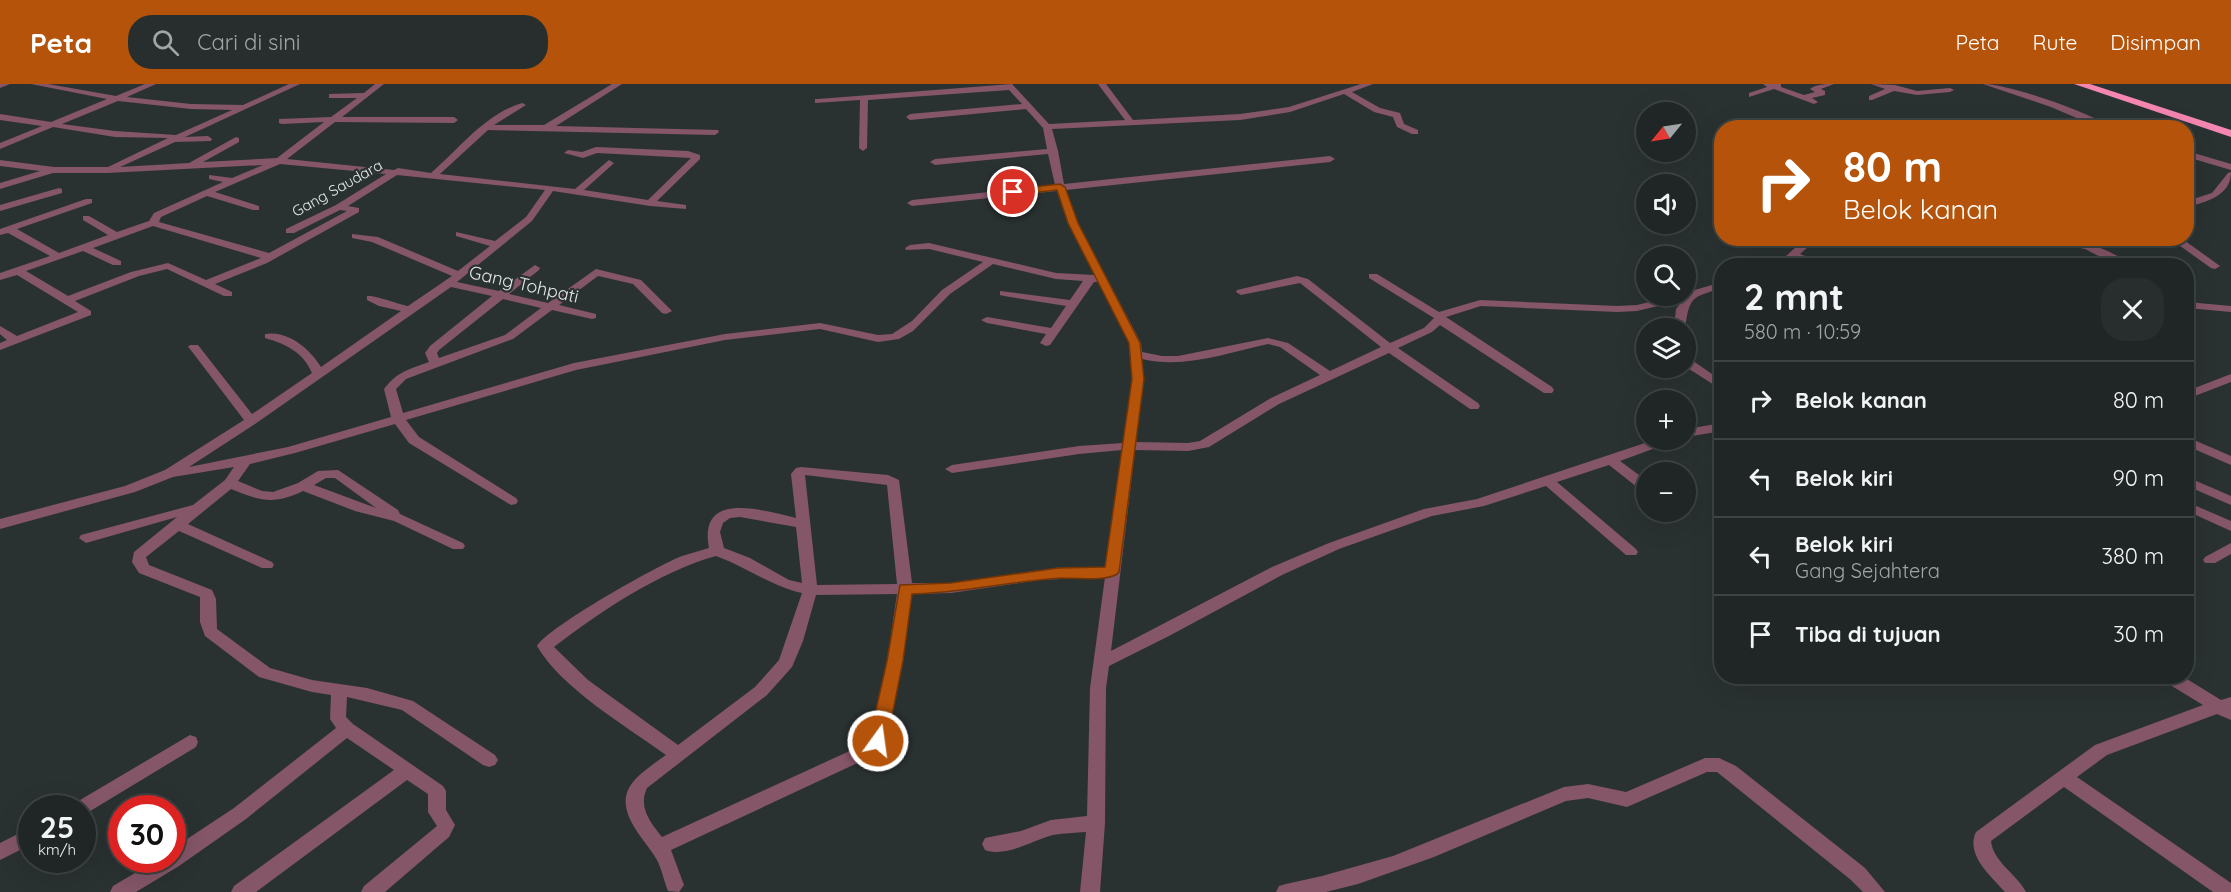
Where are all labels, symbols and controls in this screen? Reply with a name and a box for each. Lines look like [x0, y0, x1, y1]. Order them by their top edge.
search box [128, 15, 548, 69]
text: Peta [30, 25, 92, 60]
icon: search [149, 26, 182, 59]
text: Cari di sini [197, 28, 301, 56]
text: Peta [1956, 29, 2000, 55]
text: Rute [2033, 29, 2077, 55]
text: Disimpan [2110, 29, 2201, 55]
north arrow [1636, 102, 1696, 162]
map controls [1636, 102, 1696, 522]
text: 80 m [1843, 140, 1942, 193]
icon: right [1744, 144, 1822, 222]
street label: Gang Saudara [288, 155, 386, 221]
pin [987, 166, 1038, 217]
button: sound [1636, 174, 1696, 234]
icon: arrive [996, 175, 1029, 208]
text: Belok kanan [1843, 192, 1998, 226]
button: search [1636, 246, 1696, 306]
street label: Gang Tohpati [467, 260, 581, 308]
text: 2 mnt [1744, 274, 1844, 319]
button: close [2101, 278, 2164, 341]
button: layers [1636, 318, 1696, 378]
text: 580 m · 10:59 [1744, 319, 1861, 344]
icon: right [1744, 384, 1777, 417]
text: Belok kanan [1795, 386, 1927, 414]
text: 80 m [2113, 386, 2164, 414]
button: + [1636, 390, 1696, 450]
button: − [1636, 462, 1696, 522]
icon: left [1744, 462, 1777, 495]
text: Belok kiri [1795, 464, 1893, 492]
text: 90 m [2113, 464, 2164, 492]
text: Belok kiri [1795, 530, 1893, 558]
icon: left [1744, 540, 1777, 573]
text: 380 m [2101, 542, 2164, 570]
text: Gang Sejahtera [1795, 558, 1940, 583]
icon: arrive [1744, 618, 1777, 651]
text: Tiba di tujuan [1795, 620, 1941, 648]
text: 30 m [2113, 620, 2164, 648]
position arrow [846, 709, 910, 773]
speed limit sign: 30 [108, 795, 186, 873]
text: 25 [40, 808, 74, 846]
text: km/h [38, 840, 76, 859]

